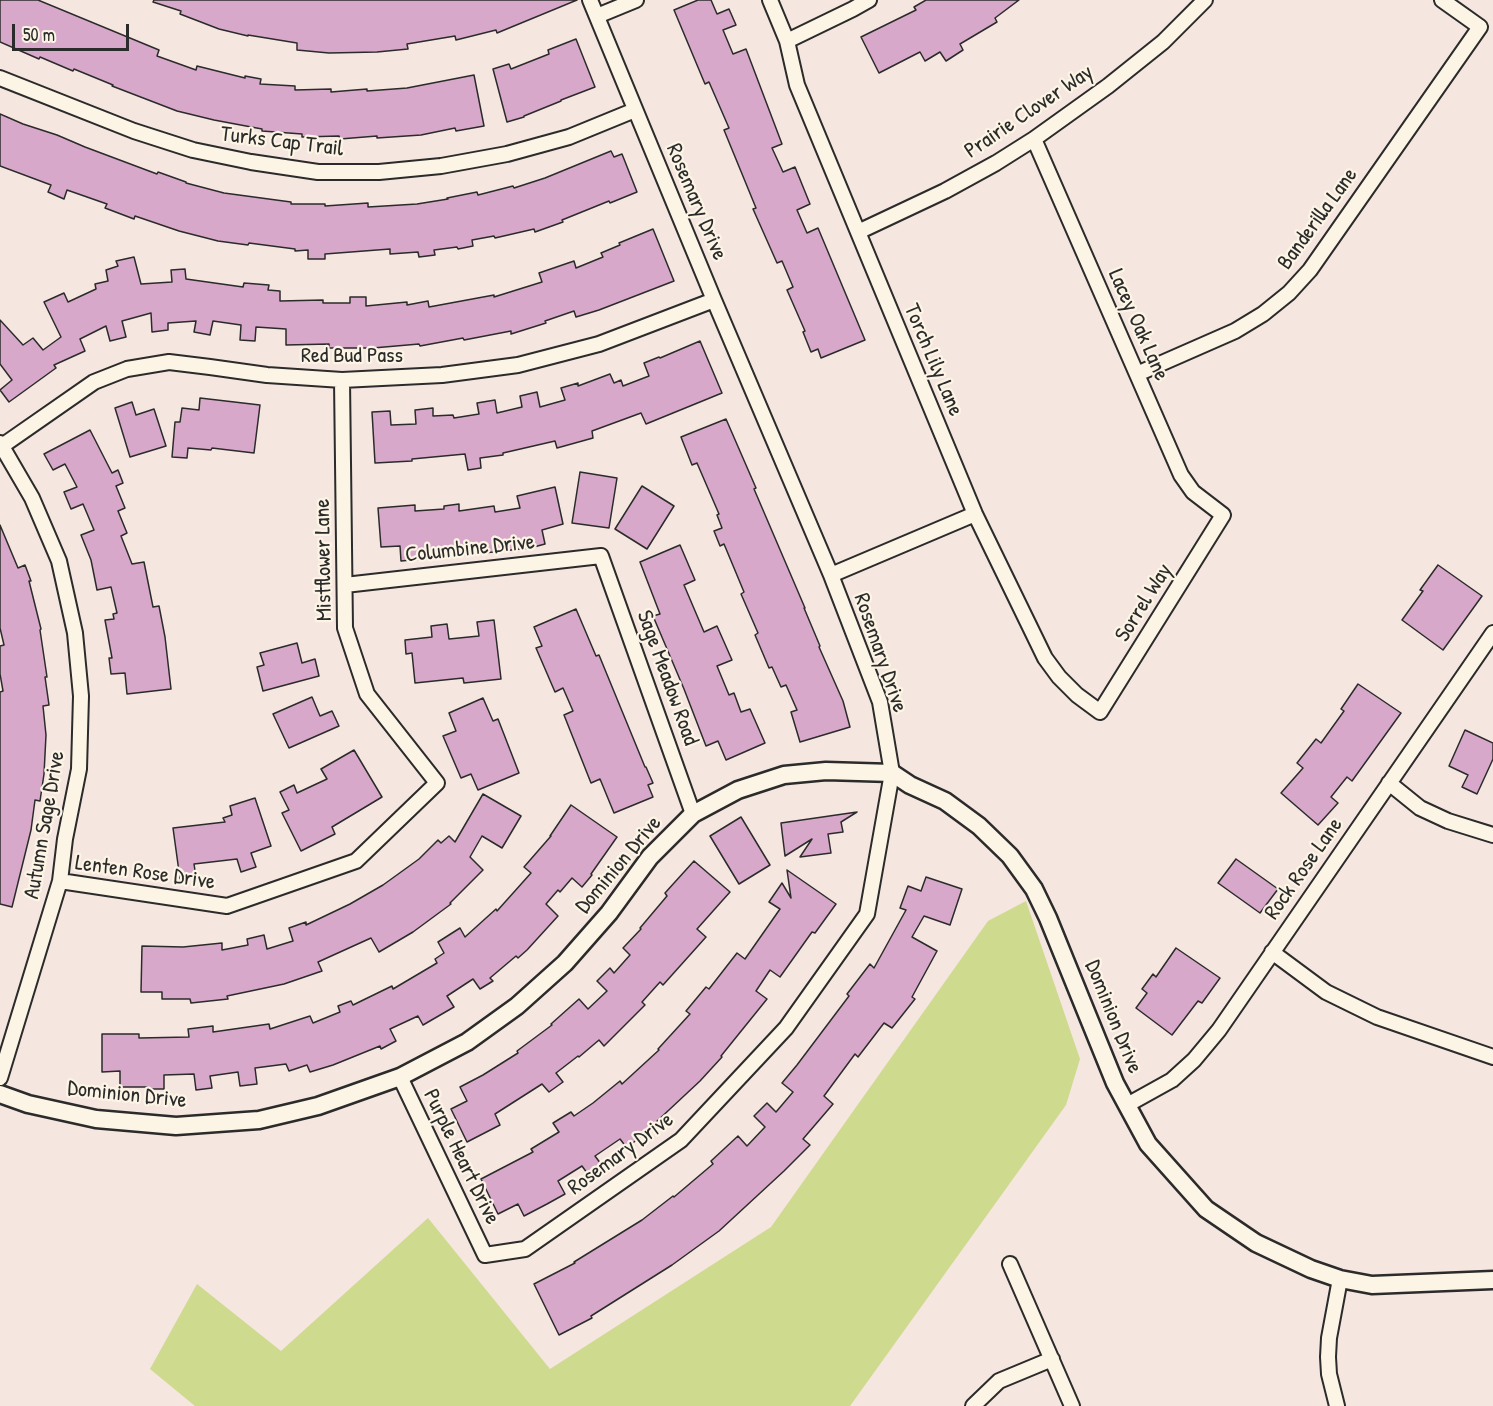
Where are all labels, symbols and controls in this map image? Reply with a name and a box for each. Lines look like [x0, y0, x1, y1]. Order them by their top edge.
scale bar [15, 12, 132, 50]
text: 50 m [23, 22, 55, 47]
street label: Prairie Clover Way [960, 59, 1098, 165]
street label: Turks Cap Trail [219, 121, 345, 163]
street label: Rosemary Drive [660, 140, 732, 264]
street label: Banderilla Lane [1272, 163, 1364, 275]
street label: Lacey Oak Lane [1102, 265, 1174, 385]
street label: Torch Lily Lane [898, 300, 968, 420]
street label: Red Bud Pass [301, 343, 403, 369]
street label: Mistflower Lane [310, 499, 338, 621]
street label: Columbine Drive [404, 529, 536, 569]
street label: Sorrel Way [1110, 559, 1178, 647]
street label: Rosemary Drive [847, 590, 913, 716]
street label: Sage Meadow Road [630, 607, 704, 749]
street label: Autumn Sage Drive [19, 749, 71, 901]
street label: Dominion Drive [571, 811, 667, 919]
street label: Rock Rose Lane [1259, 813, 1349, 925]
street label: Lenten Rose Drive [73, 850, 217, 896]
street label: Dominion Drive [1078, 957, 1148, 1077]
street label: Dominion Drive [66, 1076, 188, 1114]
street label: Purple Heart Drive [417, 1085, 505, 1229]
street label: Rosemary Drive [563, 1107, 679, 1201]

